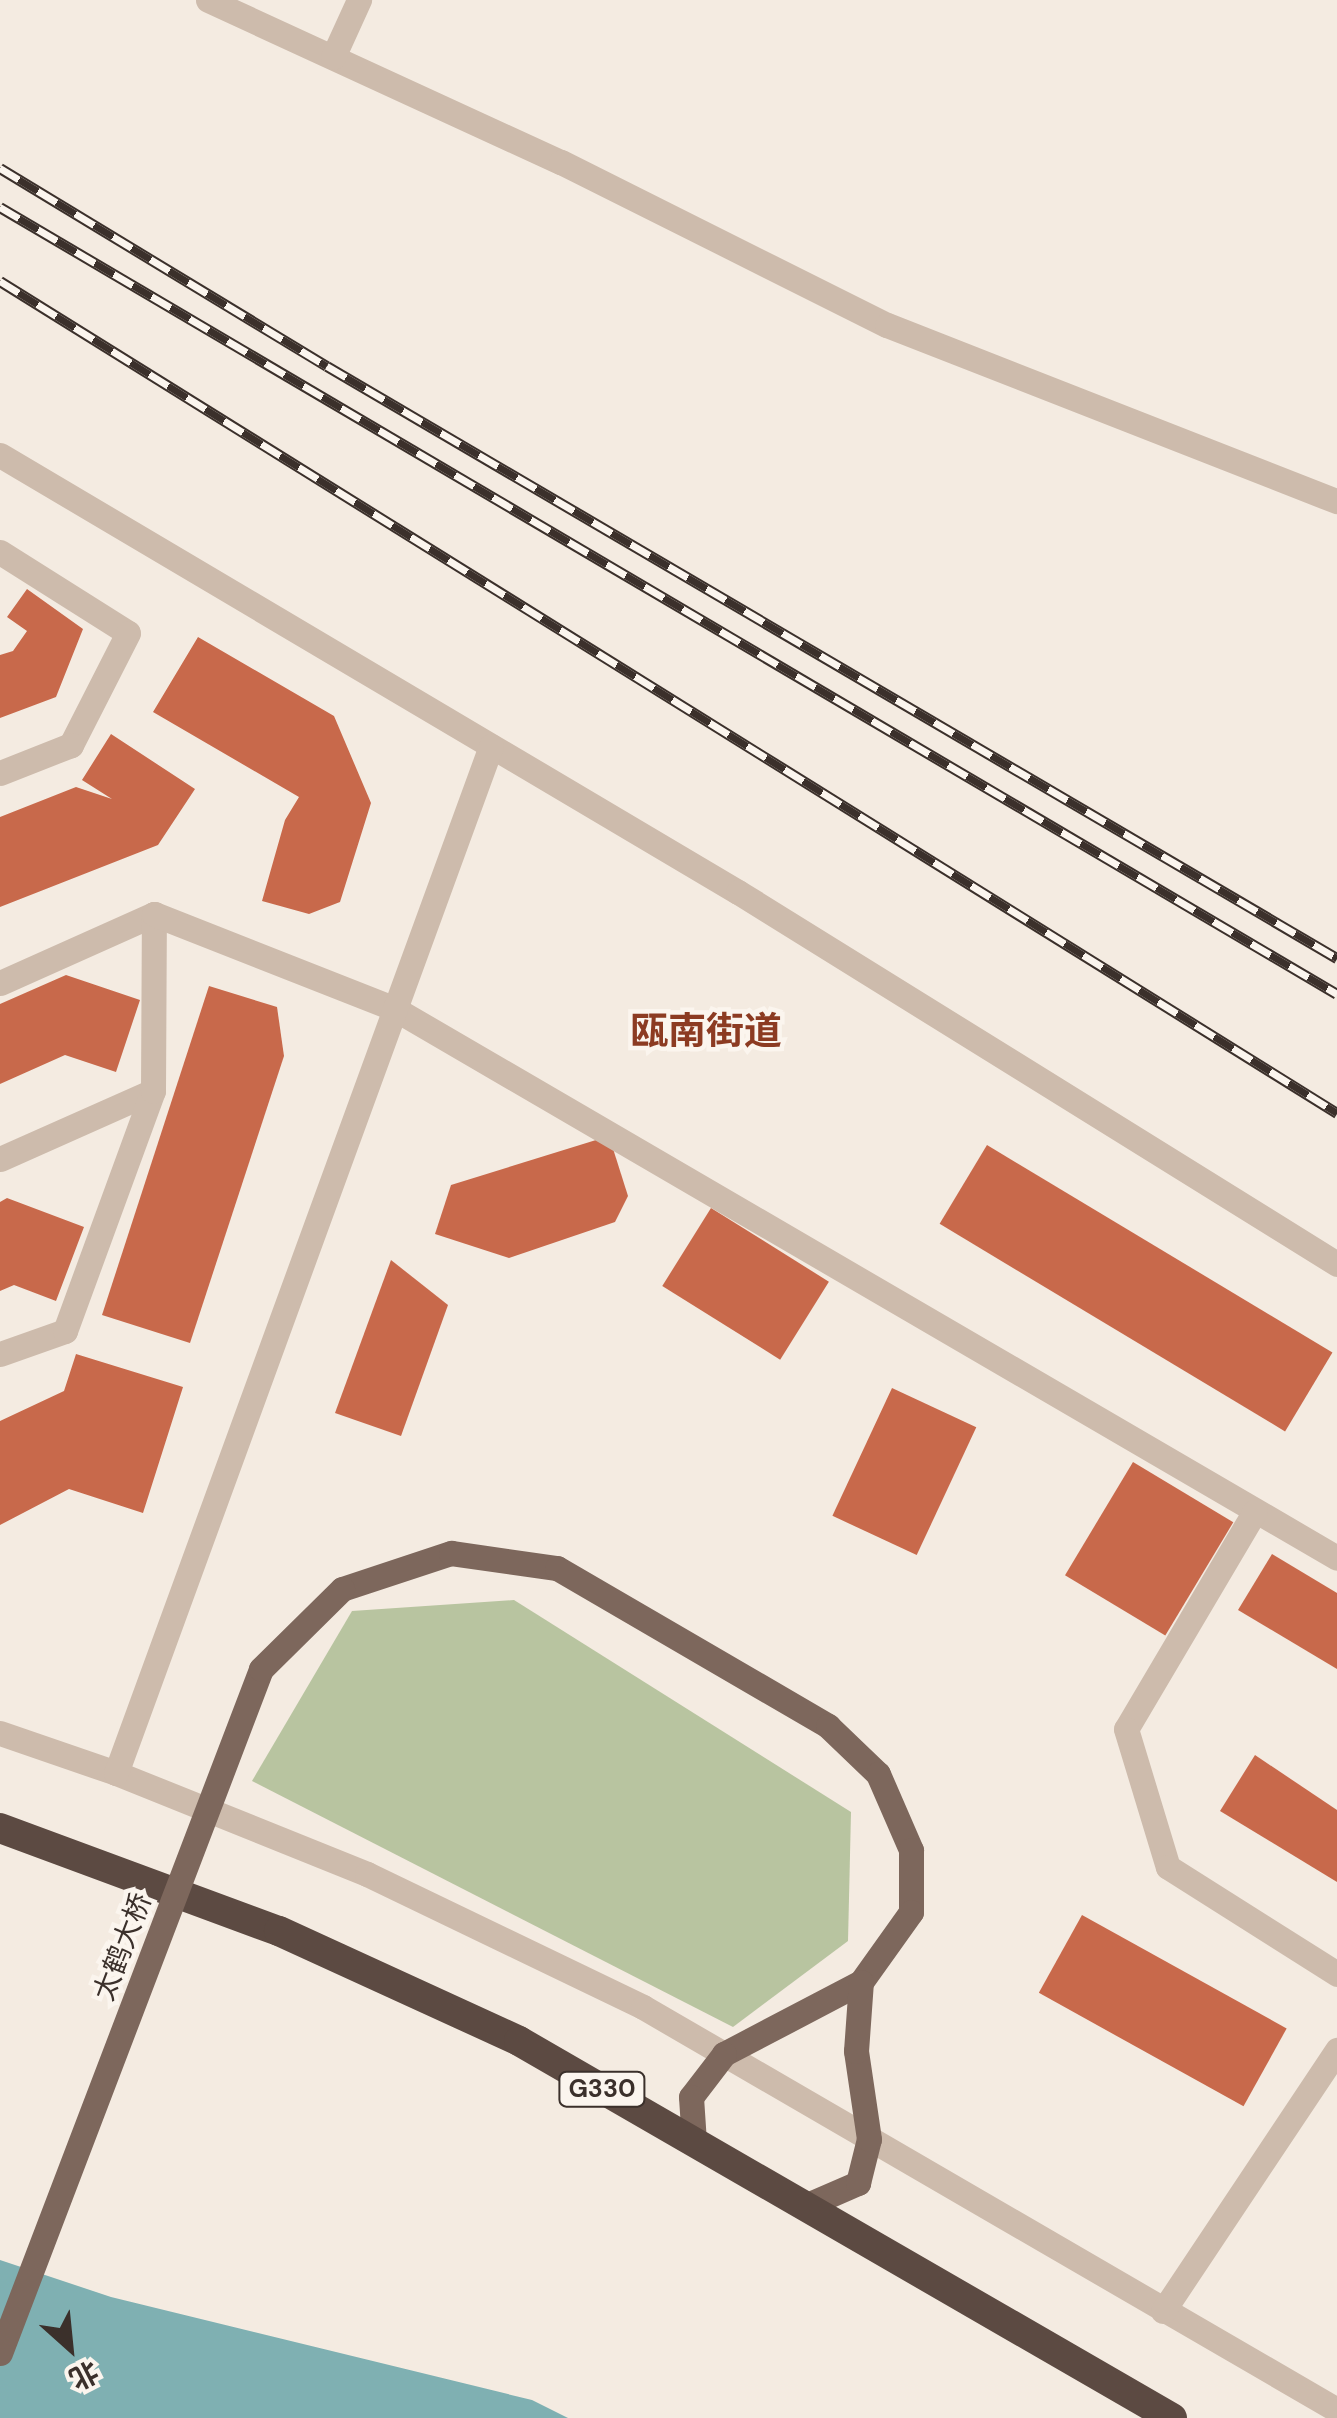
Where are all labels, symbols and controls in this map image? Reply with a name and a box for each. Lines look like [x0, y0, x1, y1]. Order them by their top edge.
district label: 瓯南街道 [630, 1009, 782, 1055]
street label: 太鹤大桥 [87, 1889, 159, 2005]
road number: G330 [557, 2069, 647, 2109]
north arrow [20, 2298, 120, 2398]
text: 北 [63, 2352, 105, 2398]

